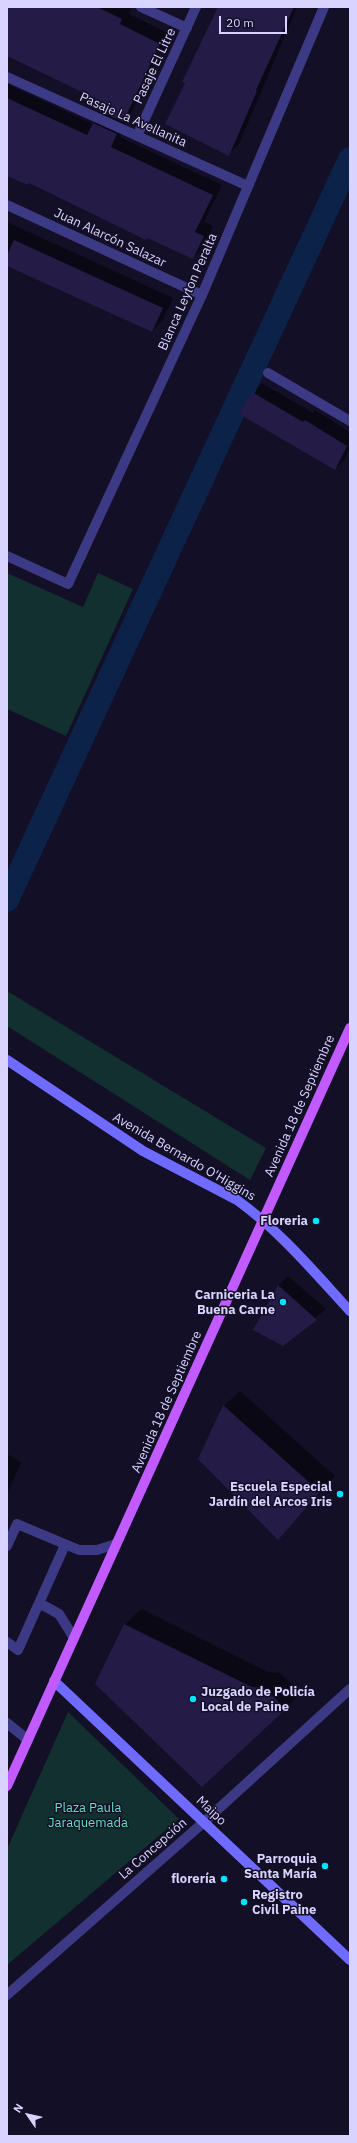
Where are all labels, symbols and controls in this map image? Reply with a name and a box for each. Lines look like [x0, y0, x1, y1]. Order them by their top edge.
scale bar [221, 8, 289, 34]
text: 20 m [226, 15, 254, 30]
street label: Pasaje El Litre [131, 26, 179, 106]
street label: Pasaje La Avellanita [77, 89, 189, 151]
street label: Juan Alarcón Salazar [51, 205, 169, 271]
street label: Blanca Leyton Peralta [155, 231, 221, 353]
street label: Avenida 18 de Septiembre [262, 1033, 338, 1179]
street label: Avenida Bernardo O'Higgins [110, 1110, 258, 1204]
place label: Floreria [260, 1213, 308, 1229]
marker: Floreria [311, 1216, 321, 1226]
place label: Carniceria La Buena Carne [195, 1287, 275, 1318]
marker: Carniceria La Buena Carne [278, 1297, 288, 1307]
street label: Avenida 18 de Septiembre [129, 1329, 205, 1475]
place label: Escuela Especial Jardín del Arcos Iris [209, 1479, 332, 1510]
marker: Escuela Especial Jardín del Arcos Iris [335, 1489, 345, 1499]
place label: Juzgado de Policía Local de Paine [201, 1684, 315, 1715]
marker: Juzgado de Policía Local de Paine [188, 1694, 198, 1704]
street label: Maipo [193, 1793, 229, 1829]
park label: Plaza Paula Jaraquemada [48, 1800, 128, 1831]
street label: La Concepción [116, 1815, 190, 1883]
place label: Parroquia Santa María [244, 1851, 317, 1882]
marker: Parroquia Santa María [320, 1861, 330, 1871]
place label: florería [171, 1871, 216, 1887]
marker: florería [219, 1874, 229, 1884]
place label: Registro Civil Paine [252, 1887, 316, 1918]
marker: Registro Civil Paine [239, 1897, 249, 1907]
north arrow [8, 2095, 48, 2135]
text: N [10, 2101, 26, 2116]

